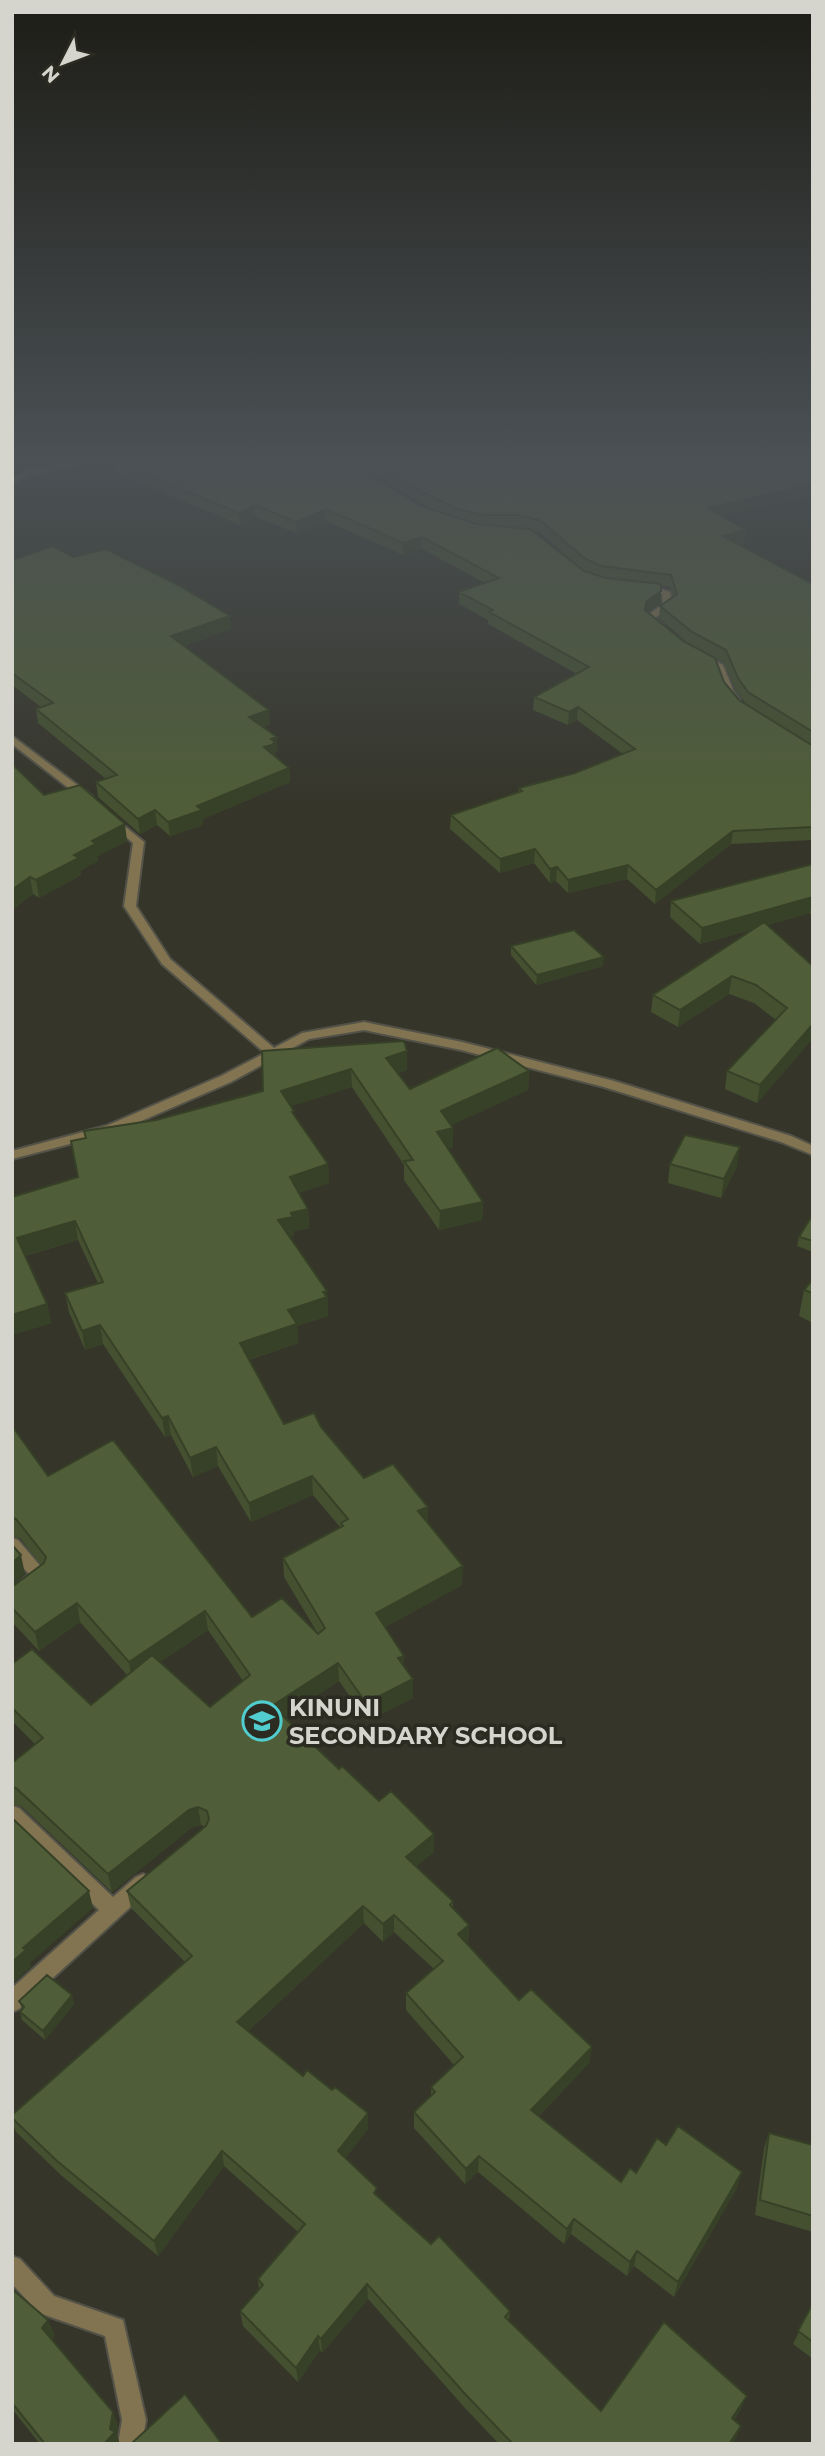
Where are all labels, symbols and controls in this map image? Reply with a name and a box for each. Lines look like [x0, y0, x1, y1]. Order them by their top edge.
north arrow [28, 28, 98, 98]
text: N [37, 61, 64, 87]
place label: KINUNI SECONDARY SCHOOL [289, 1693, 563, 1750]
school or university icon: KINUNI SECONDARY SCHOOL [241, 1700, 283, 1742]

